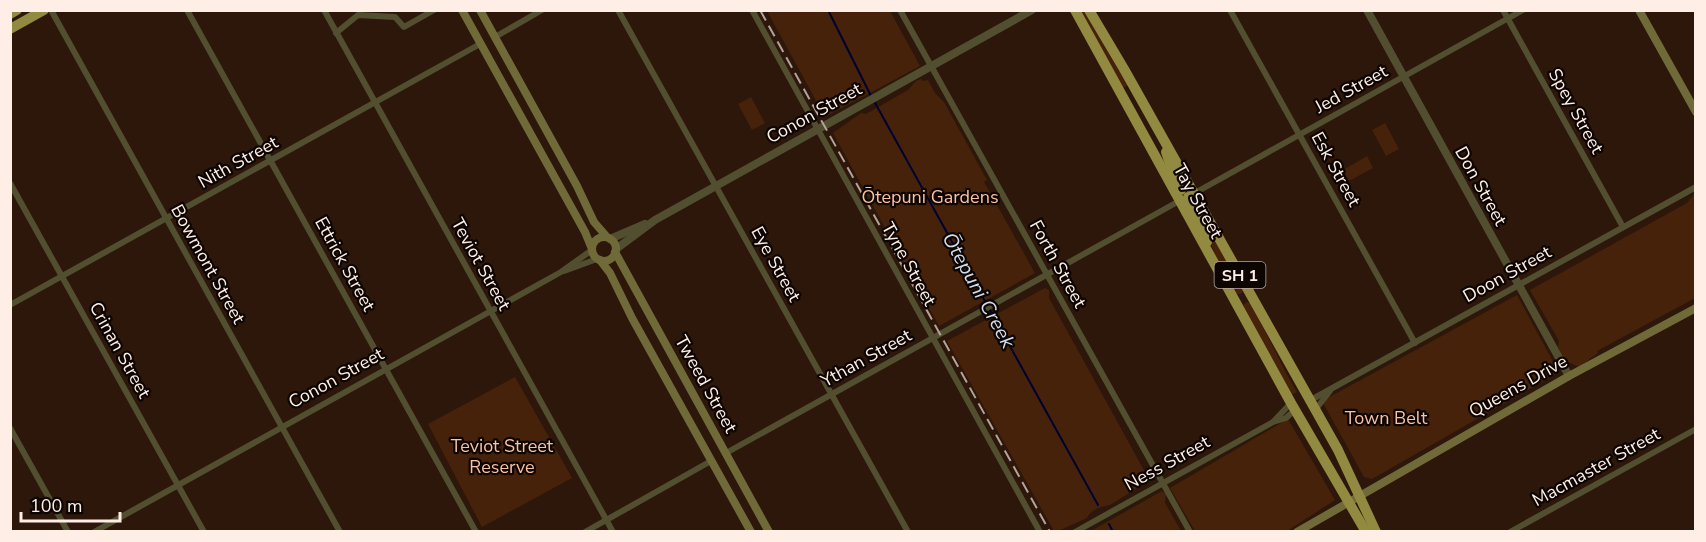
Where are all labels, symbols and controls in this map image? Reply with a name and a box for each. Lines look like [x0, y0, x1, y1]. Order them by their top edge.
street label: Jed Street [1309, 59, 1392, 119]
street label: Spey Street [1543, 64, 1610, 159]
street label: Conon Street [762, 77, 867, 149]
street label: Esk Street [1306, 127, 1367, 211]
street label: Nith Street [194, 130, 283, 194]
street label: Don Street [1449, 142, 1513, 231]
street label: Tay Street [1168, 159, 1229, 243]
park label: Ōtepuni Gardens [861, 185, 999, 209]
street label: Bowmont Street [165, 200, 251, 329]
street label: Ettrick Street [309, 212, 381, 316]
street label: Teviot Street [446, 213, 517, 315]
street label: Forth Street [1024, 216, 1092, 313]
street label: Tyne Street [876, 218, 942, 311]
street label: Eye Street [745, 222, 807, 307]
water label: Ōtepuni Creek [936, 227, 1022, 354]
street label: Doon Street [1459, 240, 1556, 308]
road number: SH 1 [1214, 262, 1266, 288]
street label: Crinan Street [84, 298, 157, 403]
street label: Ythan Street [816, 323, 916, 393]
street label: Tweed Street [669, 331, 743, 438]
street label: Conon Street [284, 342, 389, 414]
street label: Queens Drive [1464, 349, 1572, 423]
park label: Town Belt [1345, 406, 1428, 430]
street label: Macmaster Street [1528, 422, 1665, 512]
street label: Ness Street [1120, 429, 1215, 496]
park label: Teviot Street Reserve [451, 434, 554, 479]
scale bar [21, 485, 120, 523]
text: 100 m [30, 494, 82, 518]

